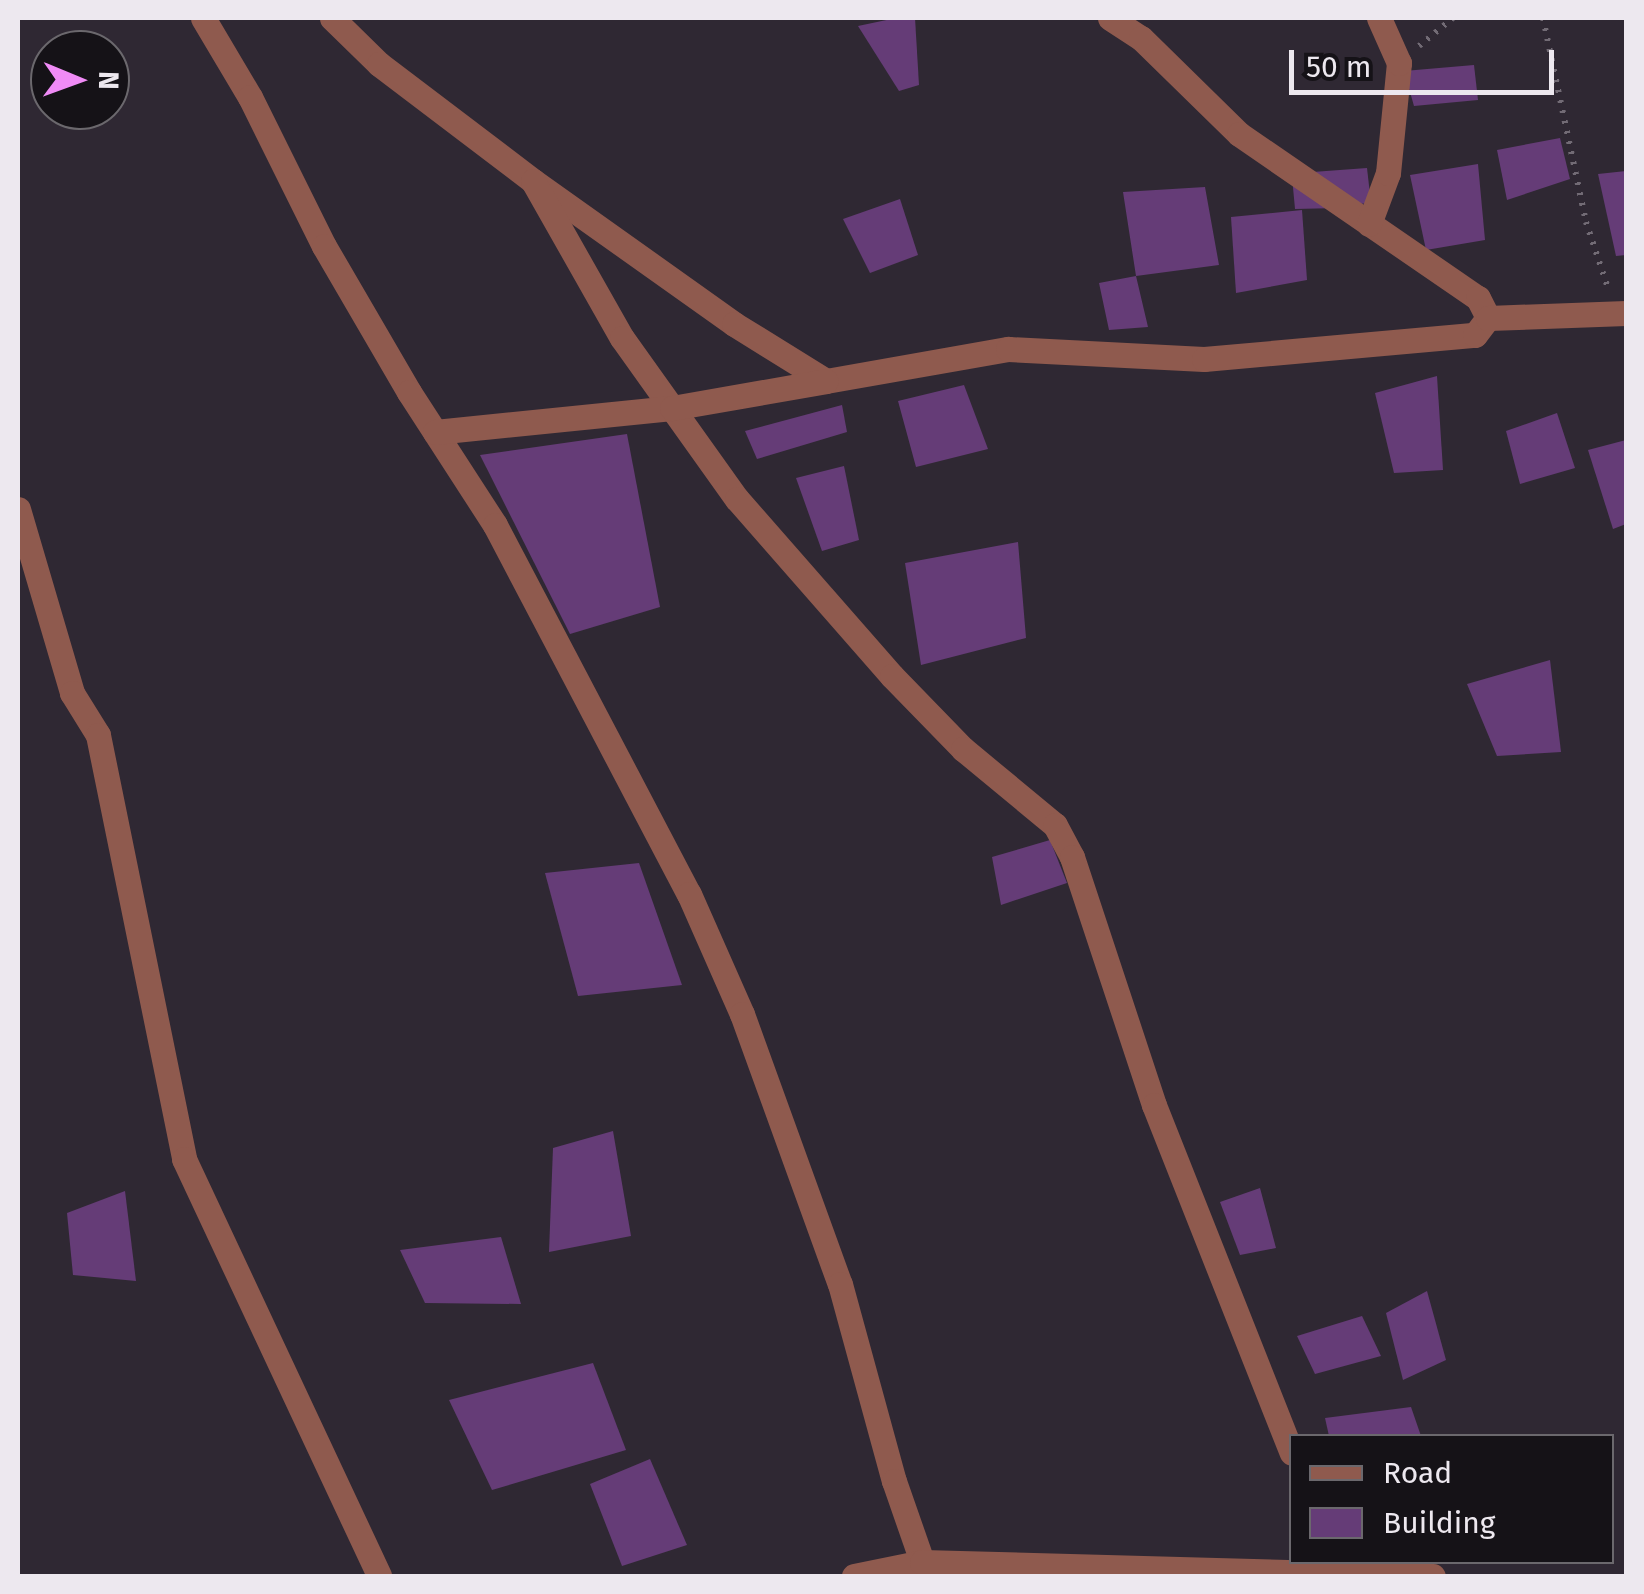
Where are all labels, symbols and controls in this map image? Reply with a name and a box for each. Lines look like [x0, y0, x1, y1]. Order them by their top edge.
north arrow [30, 30, 130, 130]
scale bar [1294, 30, 1559, 92]
text: 50 m [1306, 49, 1371, 85]
text: N [92, 71, 125, 90]
legend [1289, 1434, 1614, 1564]
text: Road [1383, 1455, 1452, 1491]
text: Building [1383, 1505, 1495, 1541]

